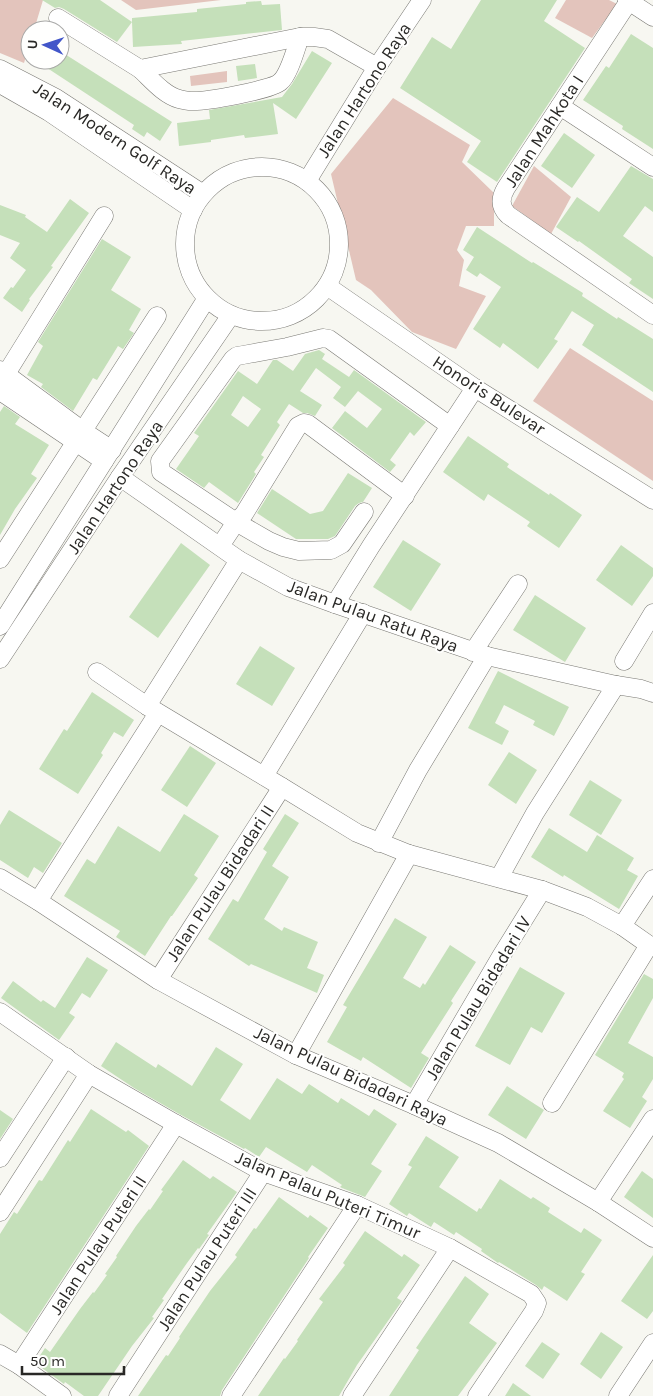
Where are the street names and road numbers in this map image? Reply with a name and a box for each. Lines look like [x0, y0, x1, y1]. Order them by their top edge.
street label: Jalan Hartono Raya [312, 18, 416, 162]
street label: Jalan Mahkota I [500, 71, 588, 191]
street label: Jalan Modern Golf Raya [29, 77, 201, 199]
street label: Honoris Bulevar [428, 350, 550, 440]
street label: Jalan Hartono Raya [62, 416, 168, 558]
street label: Jalan Pulau Ratu Raya [285, 575, 461, 657]
street label: Jalan Pulau Bidadari II [161, 801, 279, 965]
street label: Jalan Pulau Bidadari IV [420, 912, 536, 1084]
street label: Jalan Pulau Bidadari Raya [251, 1021, 451, 1131]
street label: Jalan Palau Puteri Timur [232, 1146, 424, 1244]
street label: Jalan Pulau Puteri II [45, 1171, 151, 1319]
street label: Jalan Pulau Puteri III [152, 1183, 262, 1335]

